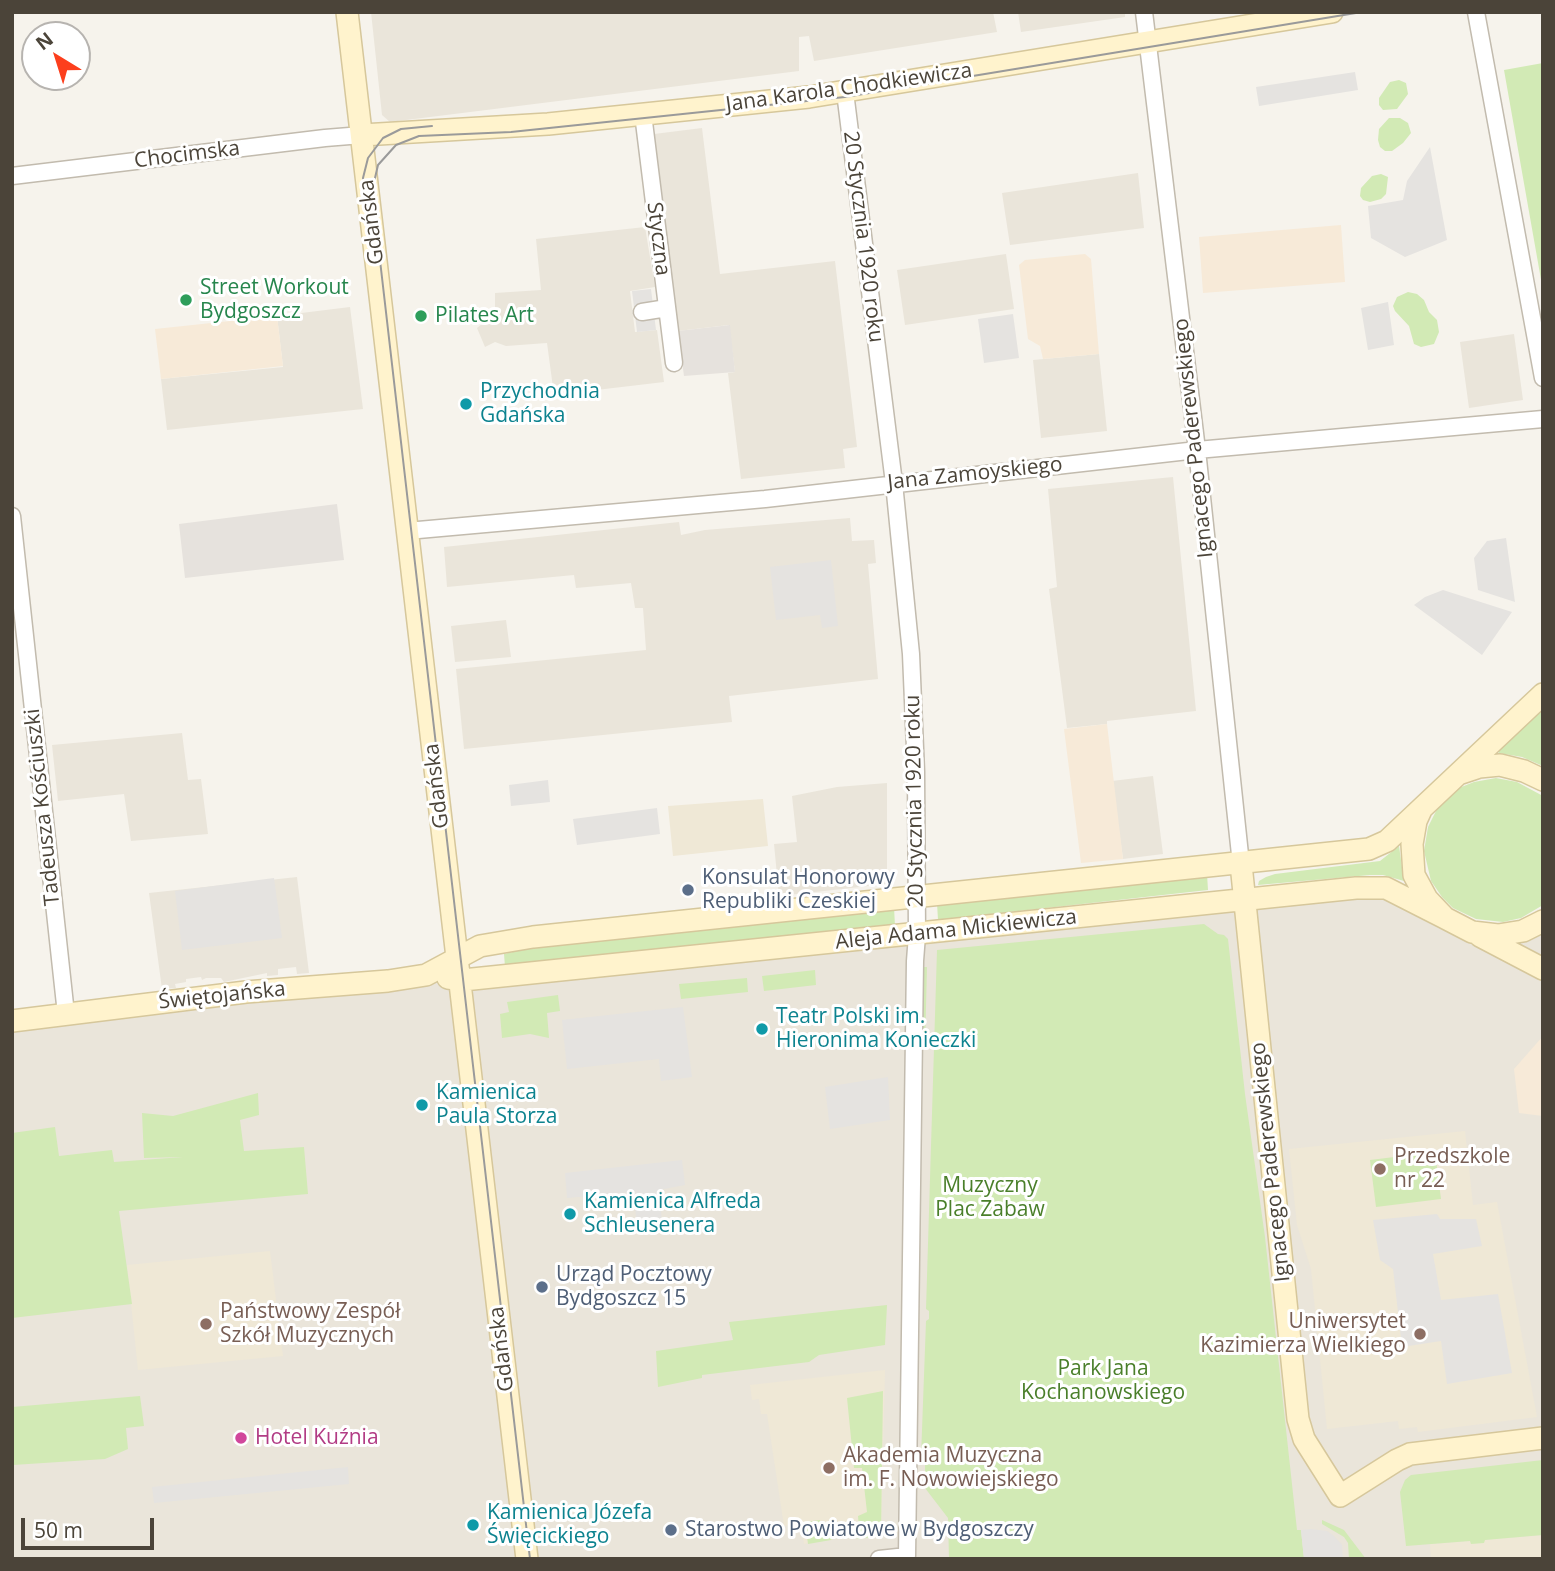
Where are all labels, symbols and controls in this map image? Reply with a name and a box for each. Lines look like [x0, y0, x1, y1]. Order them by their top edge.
north arrow [21, 21, 91, 91]
text: N [30, 26, 58, 56]
street label: Jana Karola Chodkiewicza [724, 58, 974, 118]
street label: 20 Stycznia 1920 roku [838, 130, 888, 344]
street label: Chocimska [133, 136, 241, 174]
street label: Gdańska [354, 178, 390, 266]
street label: Styczna [641, 201, 675, 277]
place label: Street Workout Bydgoszcz [200, 275, 349, 325]
marker: Street Workout Bydgoszcz [178, 292, 194, 308]
place label: Pilates Art [435, 303, 534, 329]
marker: Pilates Art [413, 308, 429, 324]
street label: Ignacego Paderewskiego [1169, 317, 1219, 559]
place label: Przychodnia Gdańska [480, 379, 600, 429]
marker: Przychodnia Gdańska [458, 396, 474, 412]
street label: Jana Zamoyskiego [886, 452, 1064, 496]
street label: 20 Stycznia 1920 roku [901, 694, 929, 908]
street label: Tadeusza Kościuszki [20, 707, 66, 907]
street label: Gdańska [419, 742, 455, 830]
place label: Konsulat Honorowy Republiki Czeskiej [702, 865, 895, 915]
marker: Konsulat Honorowy Republiki Czeskiej [680, 882, 696, 898]
street label: Aleja Adama Mickiewicza [834, 905, 1078, 955]
street label: Świętojańska [157, 977, 287, 1015]
place label: Teatr Polski im. Hieronima Konieczki [776, 1004, 976, 1054]
marker: Teatr Polski im. Hieronima Konieczki [754, 1021, 770, 1037]
street label: Ignacego Paderewskiego [1246, 1041, 1296, 1283]
place label: Kamienica Paula Storza [436, 1080, 557, 1130]
marker: Kamienica Paula Storza [414, 1097, 430, 1113]
place label: Przedszkole nr 22 [1394, 1144, 1510, 1194]
marker: Przedszkole nr 22 [1372, 1161, 1388, 1177]
park label: Muzyczny Plac Zabaw [935, 1173, 1045, 1223]
place label: Kamienica Alfreda Schleusenera [584, 1189, 761, 1239]
marker: Kamienica Alfreda Schleusenera [562, 1206, 578, 1222]
place label: Urząd Pocztowy Bydgoszcz 15 [556, 1262, 712, 1312]
marker: Urząd Pocztowy Bydgoszcz 15 [534, 1279, 550, 1295]
place label: Państwowy Zespół Szkół Muzycznych [220, 1299, 400, 1349]
street label: Gdańska [484, 1305, 520, 1393]
place label: Uniwersytet Kazimierza Wielkiego [1200, 1309, 1406, 1359]
marker: Państwowy Zespół Szkół Muzycznych [198, 1316, 214, 1332]
marker: Uniwersytet Kazimierza Wielkiego [1412, 1326, 1428, 1342]
park label: Park Jana Kochanowskiego [1021, 1356, 1185, 1406]
place label: Hotel Kuźnia [255, 1425, 379, 1451]
marker: Hotel Kuźnia [233, 1430, 249, 1446]
place label: Akademia Muzyczna im. F. Nowowiejskiego [843, 1443, 1059, 1493]
marker: Akademia Muzyczna im. F. Nowowiejskiego [821, 1460, 837, 1476]
place label: Kamienica Józefa Święcickiego [487, 1500, 652, 1550]
scale bar [24, 1504, 158, 1548]
text: 50 m [34, 1516, 83, 1544]
marker: Kamienica Józefa Święcickiego [465, 1517, 481, 1533]
place label: Starostwo Powiatowe w Bydgoszczy [685, 1517, 1034, 1543]
marker: Starostwo Powiatowe w Bydgoszczy [663, 1522, 679, 1538]

